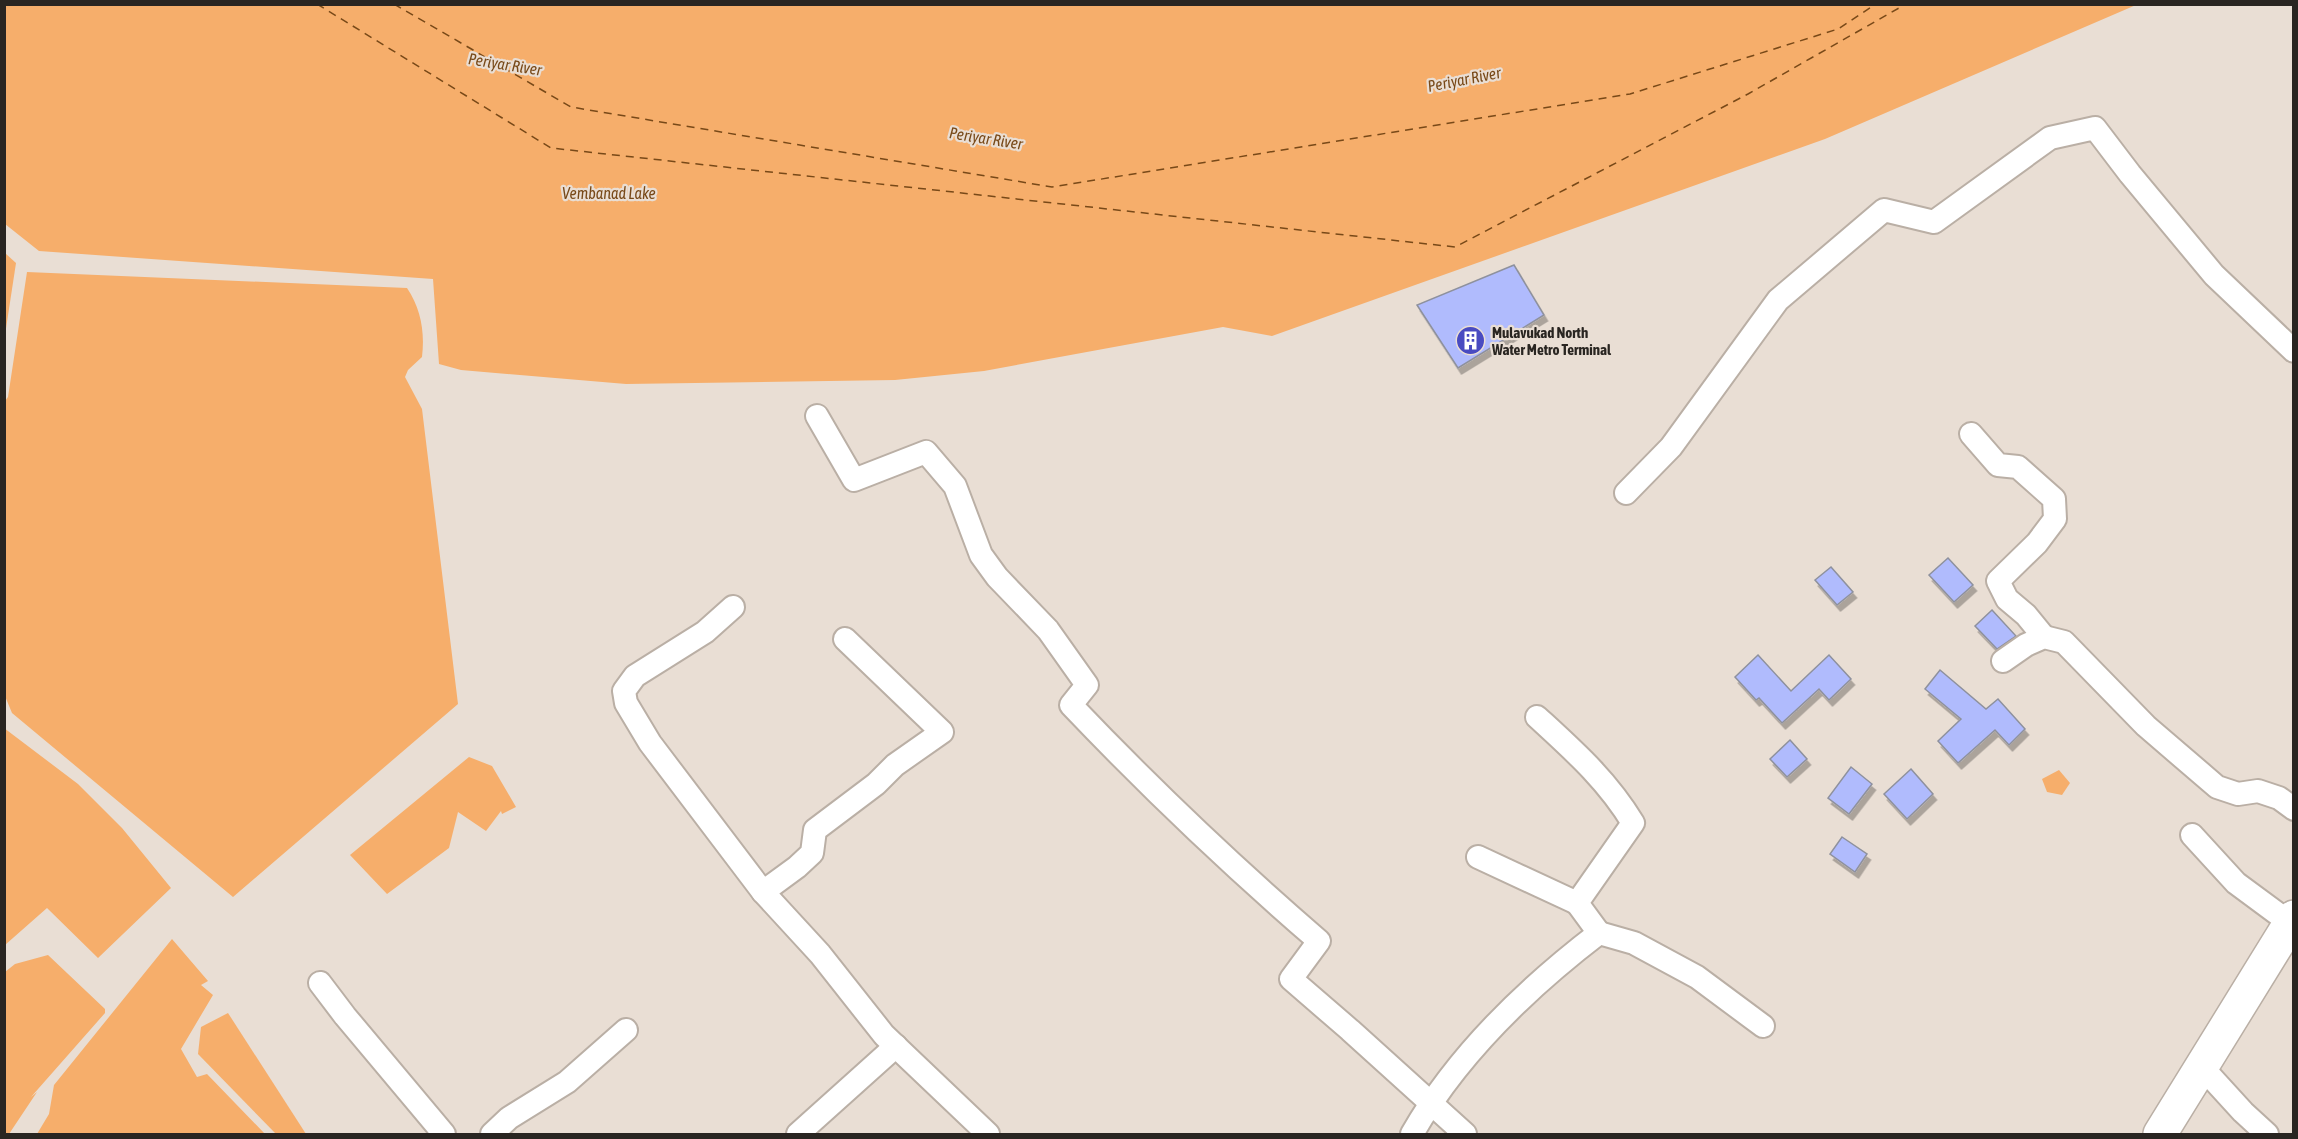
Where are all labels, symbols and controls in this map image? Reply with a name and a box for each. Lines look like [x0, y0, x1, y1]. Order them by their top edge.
water label: Periyar River [467, 49, 544, 80]
water label: Periyar River [1426, 63, 1504, 96]
water label: Periyar River [948, 123, 1025, 154]
water label: Vembanad Lake [562, 184, 656, 202]
place label: Mulavukad North Water Metro Terminal [1491, 324, 1612, 358]
building icon: Mulavukad North Water Metro Terminal [1455, 325, 1487, 357]

